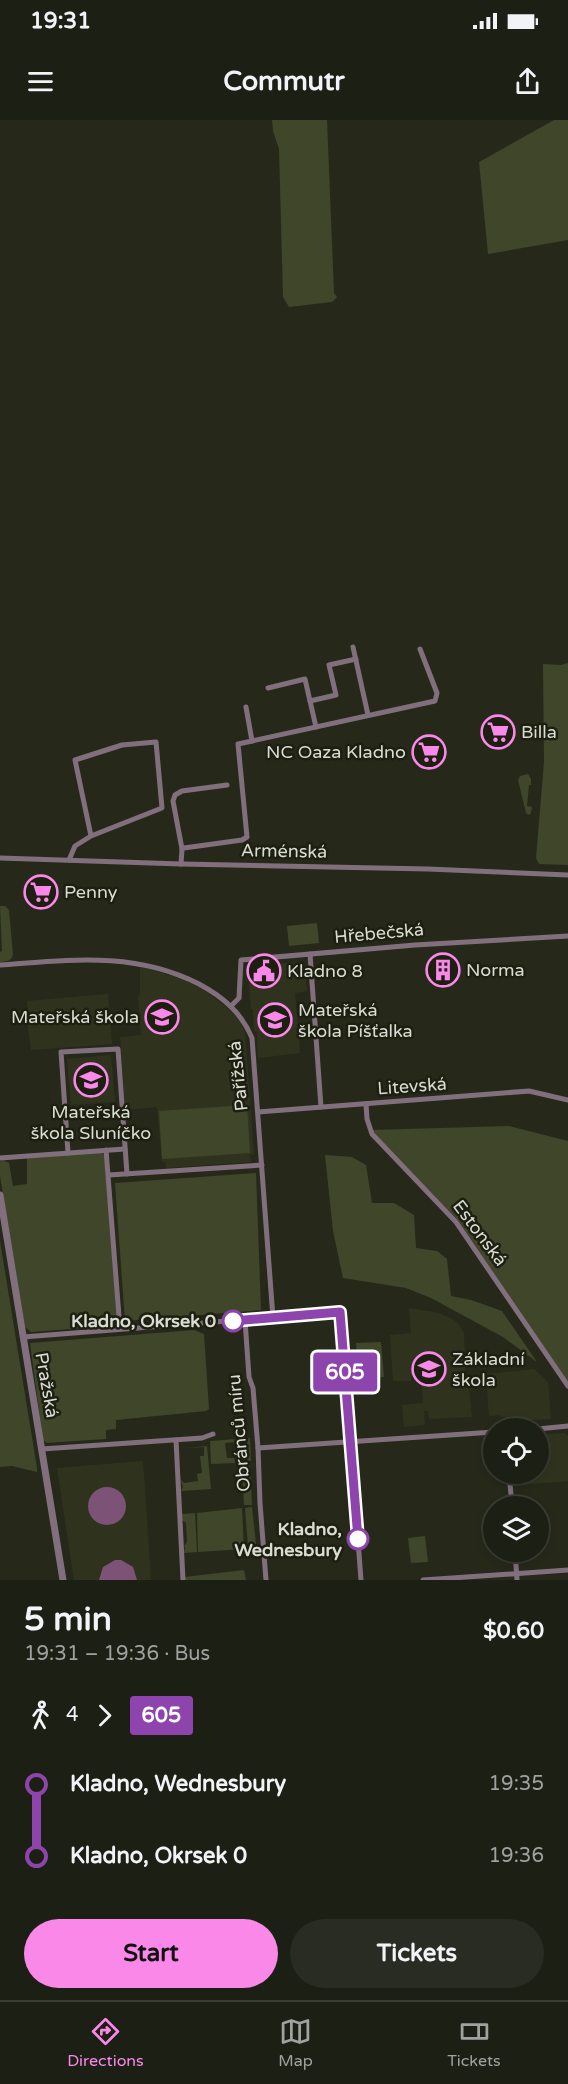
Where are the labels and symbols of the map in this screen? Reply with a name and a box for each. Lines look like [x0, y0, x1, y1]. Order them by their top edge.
supermarket icon: Billa [480, 714, 516, 750]
place label: Billa [521, 721, 557, 743]
supermarket icon: NC Oaza Kladno [411, 734, 447, 770]
place label: NC Oaza Kladno [266, 741, 406, 763]
street label: Arménská [241, 839, 327, 863]
supermarket icon: Penny [23, 874, 59, 910]
place label: Penny [64, 881, 118, 903]
street label: Hřebečská [333, 918, 425, 948]
building icon: Norma [425, 952, 461, 988]
public building icon: Kladno 8 [246, 953, 282, 989]
place label: Norma [466, 959, 525, 981]
place label: Kladno 8 [287, 960, 363, 982]
school or university icon: Mateřská škola [144, 999, 180, 1035]
place label: Mateřská škola Píšťalka [298, 999, 413, 1042]
school or university icon: Mateřská škola Píšťalka [257, 1002, 293, 1038]
place label: Mateřská škola [11, 1006, 139, 1028]
street label: Pařížská [223, 1040, 253, 1112]
school or university icon: Mateřská škola Sluníčko [73, 1062, 109, 1098]
street label: Litevská [377, 1073, 447, 1099]
place label: Mateřská škola Sluníčko [31, 1101, 151, 1144]
street label: Estonská [448, 1196, 512, 1270]
place label: Kladno, Okrsek 0 [71, 1310, 216, 1332]
marker: Kladno, Okrsek 0 [222, 1310, 244, 1332]
place label: Základní škola [452, 1348, 525, 1391]
street label: Pražská [30, 1350, 64, 1420]
school or university icon: Základní škola [411, 1351, 447, 1387]
line badge: 605 [310, 1352, 380, 1392]
street label: Obránců míru [223, 1373, 255, 1493]
place label: Kladno, Wednesbury [234, 1518, 342, 1561]
marker: Kladno, Wednesbury [347, 1528, 369, 1550]

